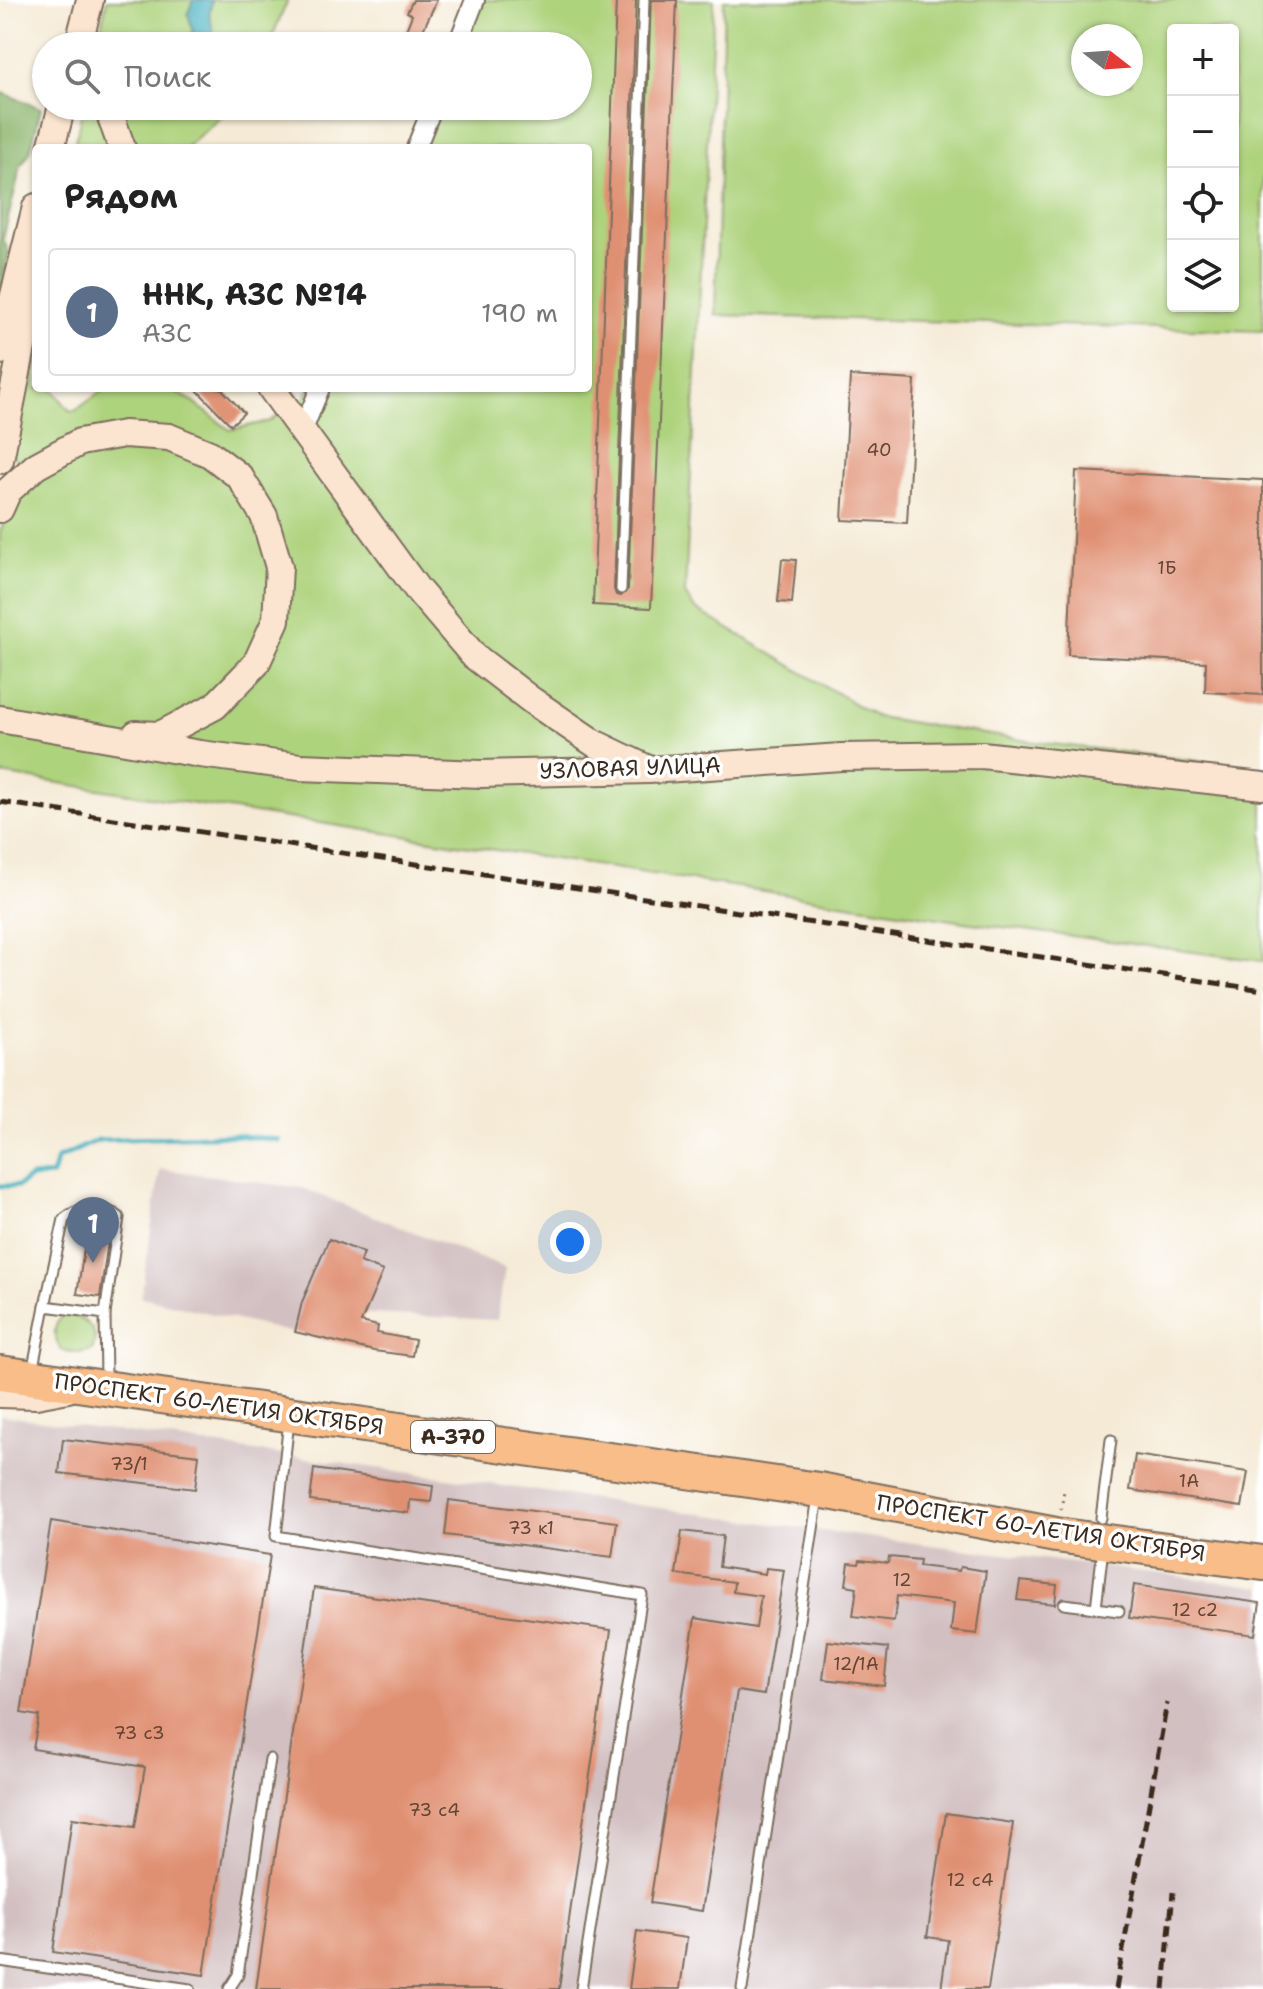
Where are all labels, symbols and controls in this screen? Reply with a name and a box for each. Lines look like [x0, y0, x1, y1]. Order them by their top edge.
north arrow [1071, 24, 1143, 96]
map controls [1167, 24, 1239, 312]
button: + [1167, 24, 1239, 96]
search box [32, 32, 592, 120]
icon: search [60, 54, 104, 98]
text: Поиск [124, 56, 212, 97]
button: − [1167, 96, 1239, 168]
button: locate [1167, 168, 1239, 240]
text: Рядом [64, 173, 178, 219]
button: layers [1167, 240, 1239, 312]
text: ННК, АЗС №14 [142, 274, 367, 315]
text: 1 [86, 295, 98, 330]
text: 190 m [481, 295, 558, 330]
text: АЗС [142, 315, 192, 350]
house number: 40 [866, 438, 892, 462]
house number: 1Б [1157, 556, 1177, 580]
street label: УЗЛОВАЯ УЛИЦА [539, 750, 721, 786]
pin: 1 [67, 1197, 119, 1263]
your location [550, 1222, 590, 1262]
street label: ПРОСПЕКТ 60-ЛЕТИЯ ОКТЯБРЯ [53, 1367, 385, 1441]
road number: А-370 [411, 1421, 495, 1453]
house number: 73/1 [110, 1452, 148, 1476]
house number: 1А [1179, 1469, 1199, 1493]
street label: ПРОСПЕКТ 60-ЛЕТИЯ ОКТЯБРЯ [875, 1488, 1207, 1568]
house number: 73 к1 [508, 1516, 554, 1540]
house number: 12 [892, 1568, 912, 1592]
house number: 12 с2 [1172, 1598, 1218, 1622]
house number: 12/1А [833, 1652, 879, 1676]
house number: 73 с3 [113, 1721, 165, 1745]
house number: 73 с4 [408, 1798, 460, 1822]
house number: 12 с4 [946, 1868, 994, 1892]

